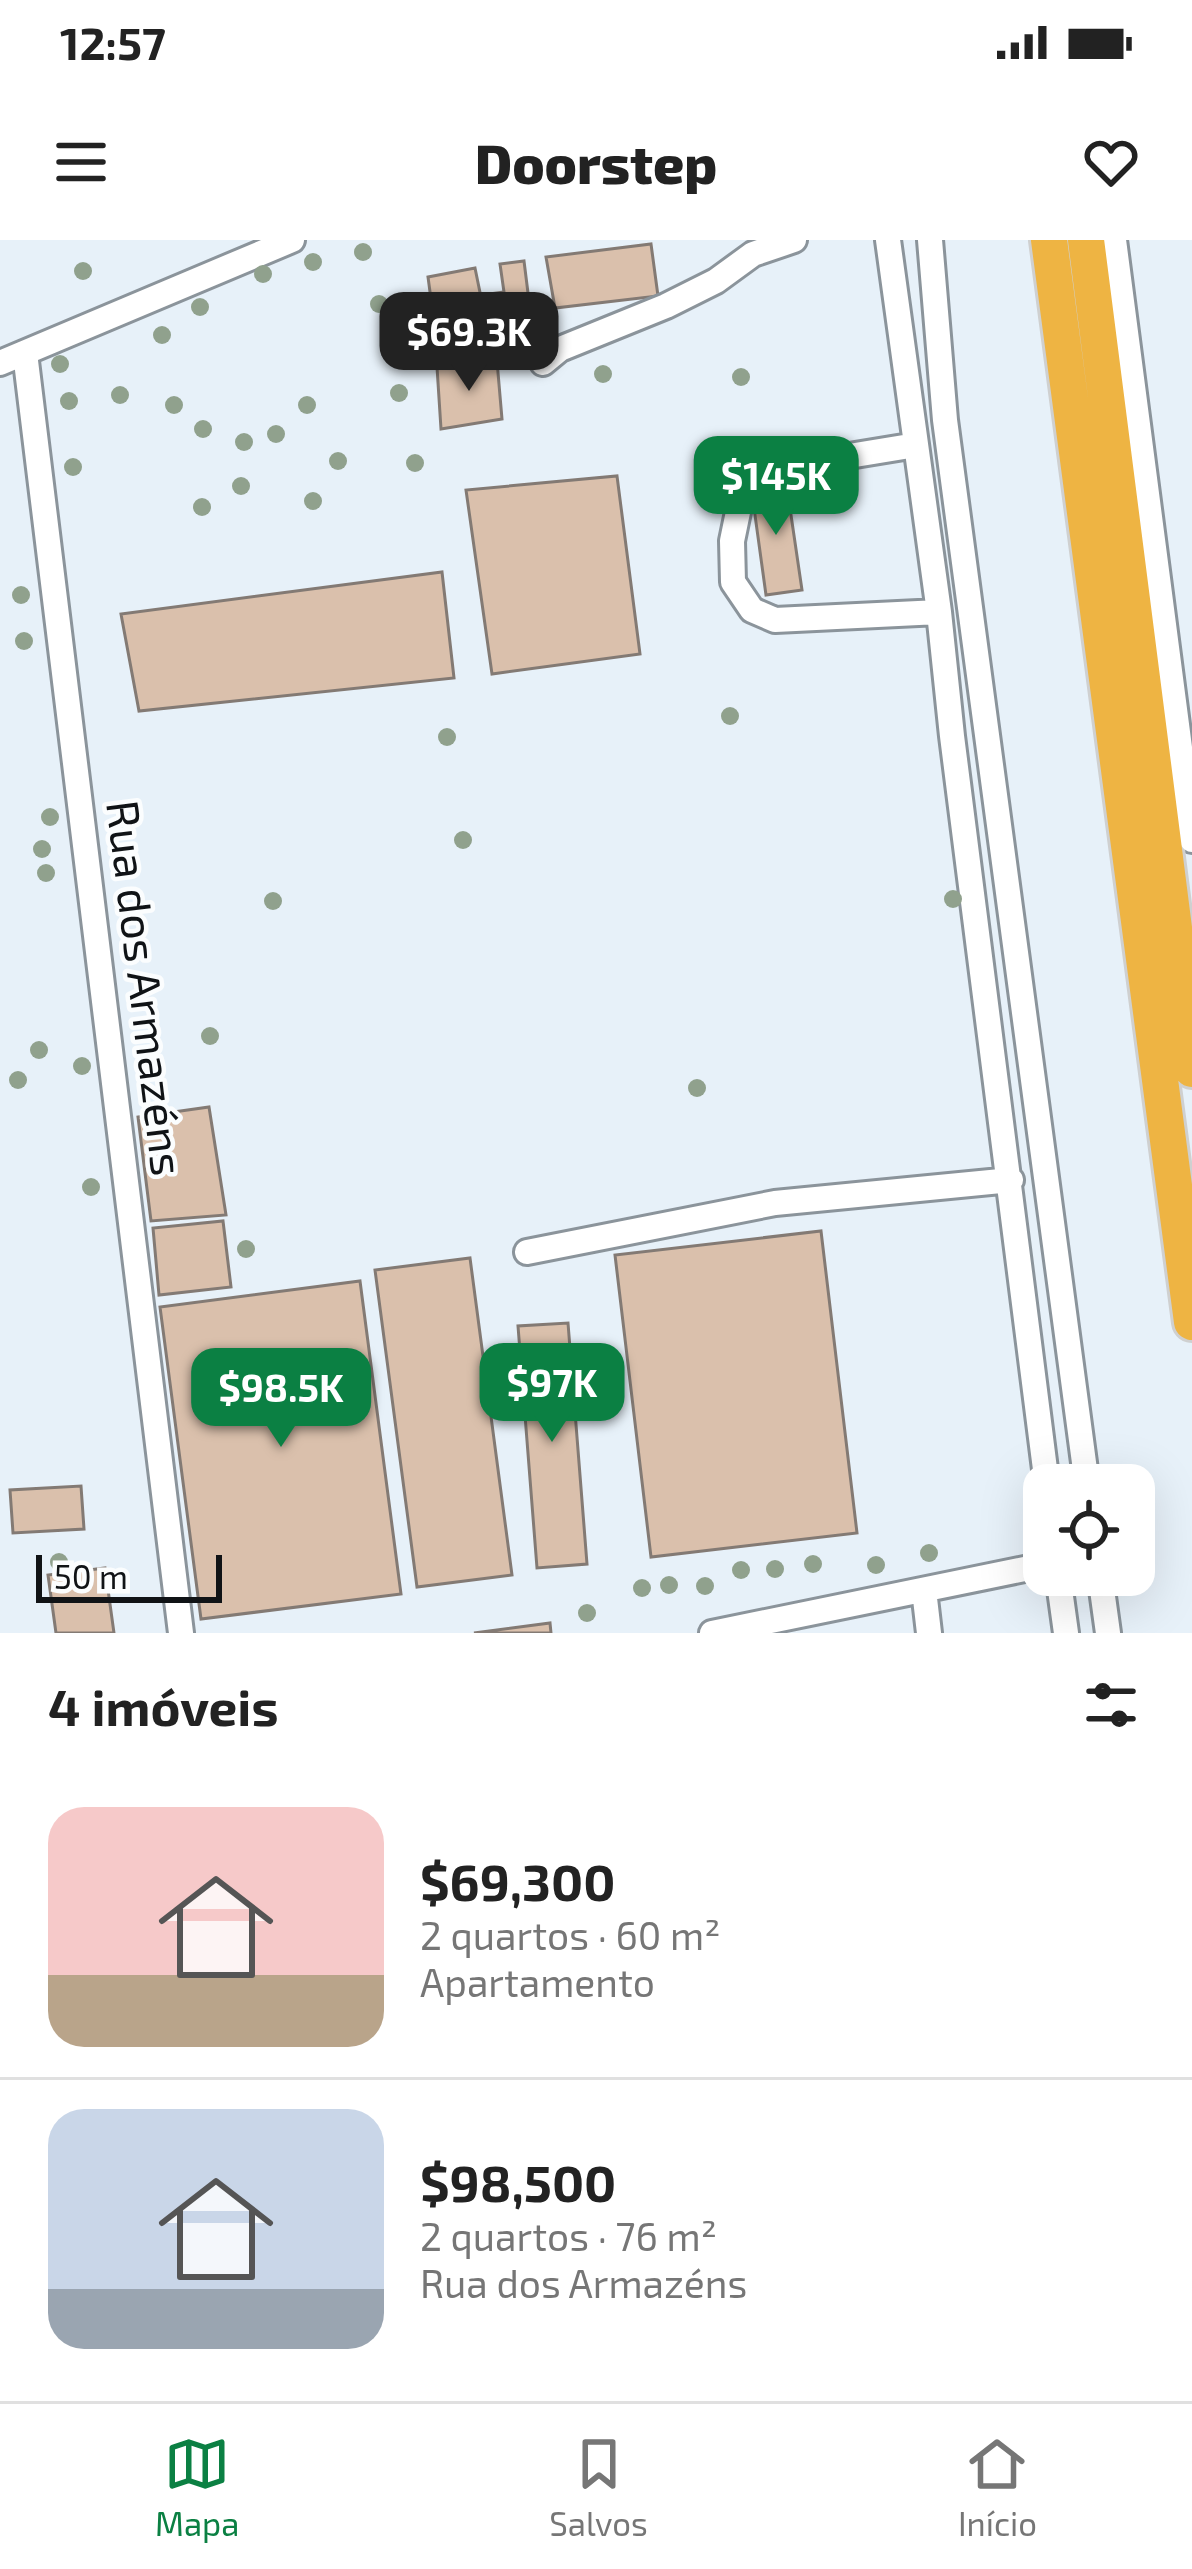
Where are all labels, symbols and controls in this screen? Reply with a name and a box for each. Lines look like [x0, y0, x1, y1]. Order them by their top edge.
text: 12:57 [60, 15, 166, 69]
icon: menu [48, 129, 114, 195]
icon: heart [1078, 129, 1144, 195]
text: Doorstep [475, 130, 717, 195]
pin: $69.3K [371, 292, 567, 394]
text: $69.3K [407, 307, 532, 354]
pin: $145K [692, 436, 860, 538]
text: $145K [721, 451, 831, 498]
street label: Rua dos Armazéns [97, 797, 197, 1178]
pin: $97K [481, 1343, 623, 1445]
pin: $98.5K [183, 1348, 379, 1450]
text: $97K [507, 1358, 597, 1405]
text: $98.5K [218, 1363, 344, 1410]
map controls [1023, 1464, 1155, 1596]
button: locate [1023, 1464, 1155, 1596]
scale bar [36, 1549, 222, 1602]
text: 50 m [54, 1556, 128, 1596]
icon: filters [1078, 1672, 1144, 1738]
text: 4 imóveis [48, 1675, 278, 1736]
text: $69,300 [420, 1850, 615, 1911]
icon: home [144, 1855, 288, 1999]
text: 2 quartos · 60 m² [420, 1911, 720, 1958]
text: Apartamento [420, 1958, 655, 2005]
text: $98,500 [420, 2151, 616, 2212]
icon: home [144, 2157, 288, 2301]
text: 2 quartos · 76 m² [420, 2212, 717, 2259]
text: Rua dos Armazéns [420, 2259, 747, 2306]
tab: Mapa [155, 2431, 239, 2543]
tab: Salvos [549, 2431, 648, 2543]
tab: Início [958, 2431, 1037, 2543]

